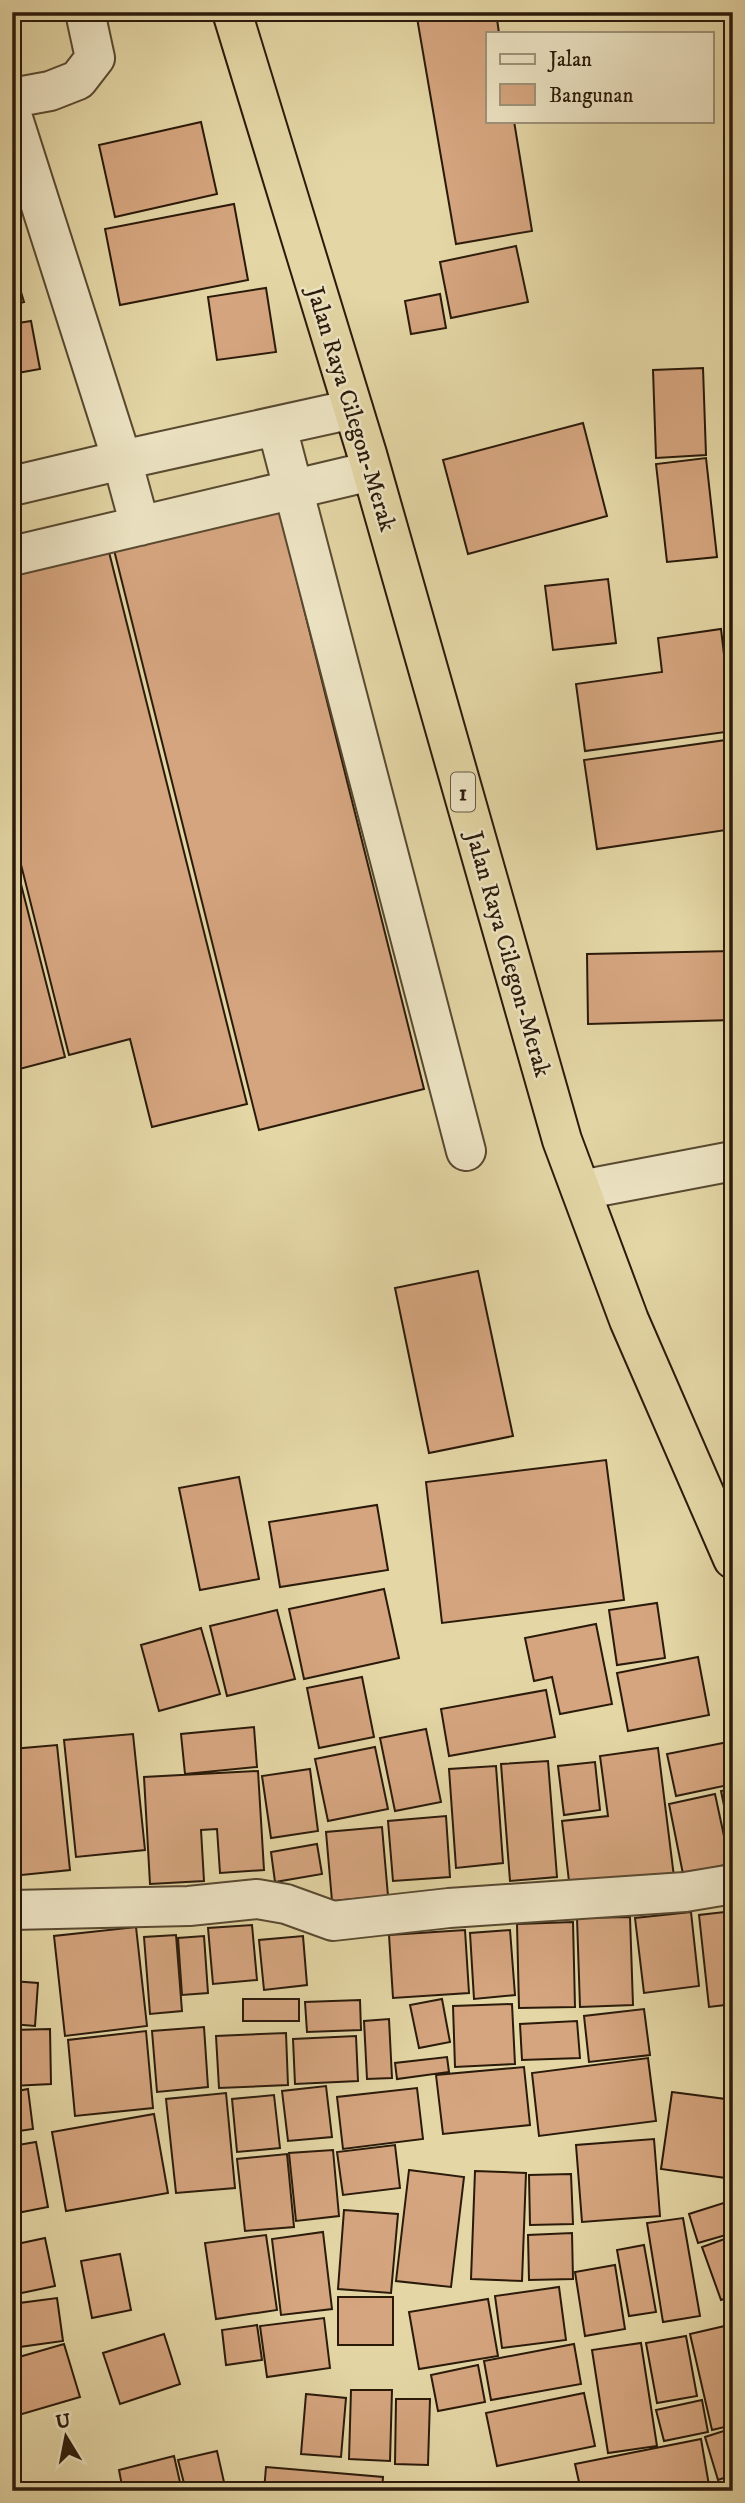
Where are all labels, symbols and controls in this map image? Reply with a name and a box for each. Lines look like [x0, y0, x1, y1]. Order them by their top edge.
legend [486, 32, 714, 122]
text: Jalan [547, 47, 592, 73]
text: Bangunan [549, 83, 633, 109]
street label: Jalan Raya Cilegon-Merak [299, 281, 403, 535]
road number: 1 [451, 772, 475, 812]
street label: Jalan Raya Cilegon-Merak [458, 826, 558, 1081]
north arrow [32, 2402, 102, 2472]
text: U [54, 2409, 73, 2434]

